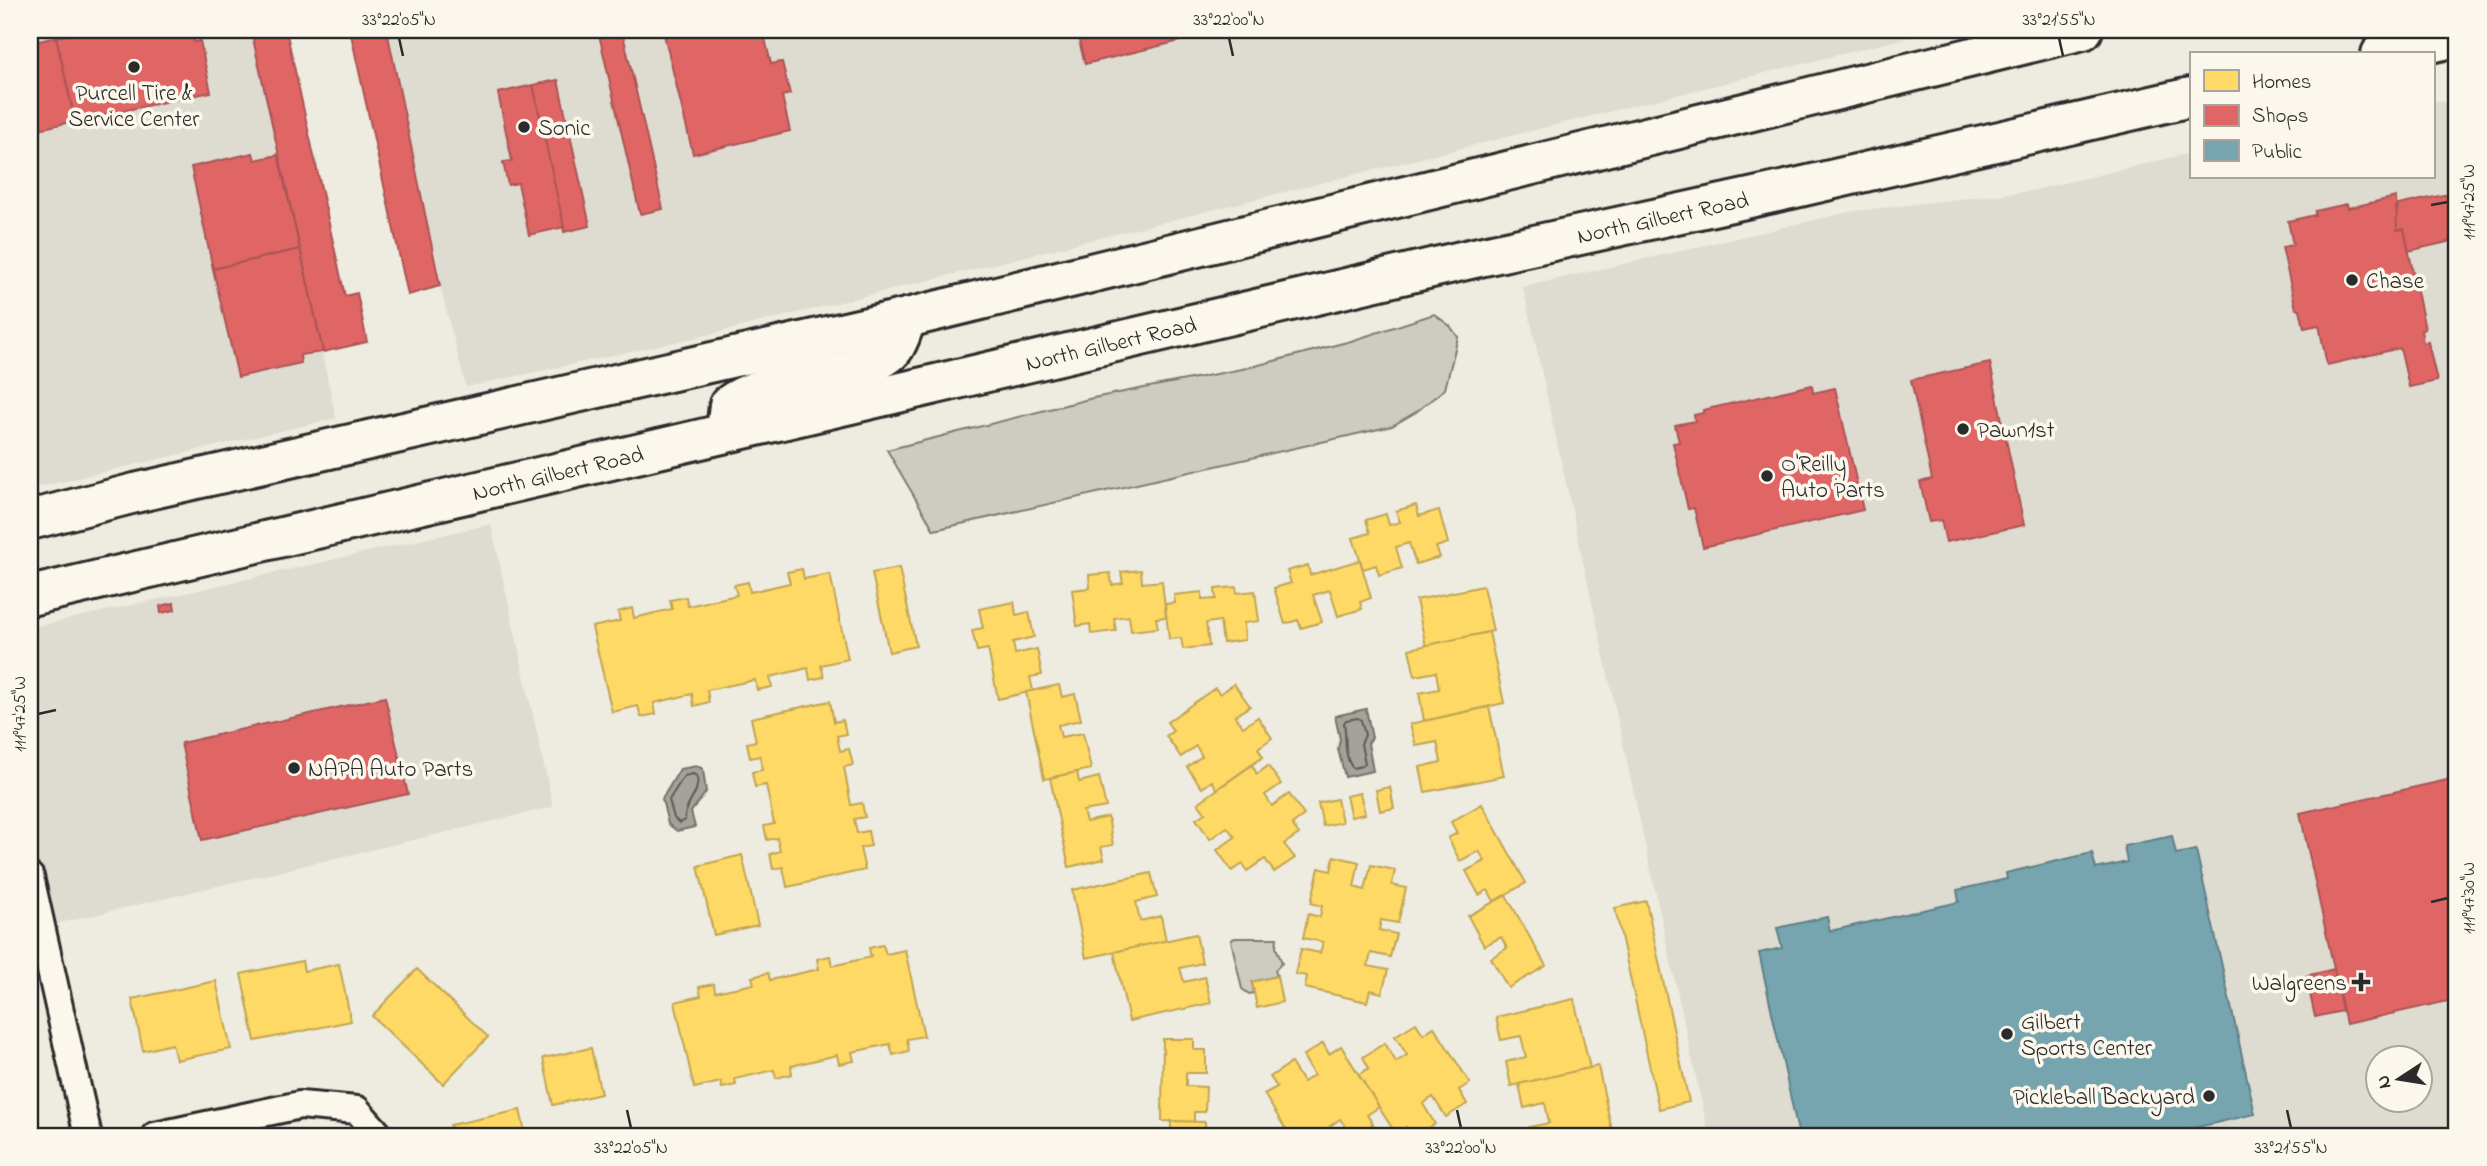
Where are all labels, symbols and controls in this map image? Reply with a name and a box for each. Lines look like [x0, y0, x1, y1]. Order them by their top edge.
text: 33°22'05"N [362, 8, 436, 34]
text: 33°22'00"N [1193, 8, 1265, 34]
text: 33°21'55"N [2022, 8, 2096, 34]
legend [2190, 52, 2434, 178]
marker: Purcell Tire & Service Center [126, 59, 142, 75]
text: Homes [2252, 68, 2312, 98]
place label: Purcell Tire & Service Center [69, 78, 200, 137]
text: Shops [2252, 102, 2309, 132]
place label: Sonic [538, 113, 591, 146]
marker: Sonic [516, 119, 532, 135]
text: Public [2252, 138, 2303, 168]
text: 111°47'25"W [2457, 164, 2483, 240]
street label: North Gilbert Road [1574, 185, 1752, 254]
place label: Chase [2366, 266, 2425, 299]
marker: Chase [2344, 272, 2360, 288]
street label: North Gilbert Road [1023, 310, 1200, 381]
place label: Pawn1st [1977, 415, 2055, 448]
marker: Pawn1st [1955, 421, 1971, 437]
street label: North Gilbert Road [470, 439, 647, 511]
place label: O'Reilly Auto Parts [1781, 449, 1885, 508]
marker: O'Reilly Auto Parts [1759, 468, 1775, 484]
text: 111°47'25"W [8, 676, 34, 752]
place label: NAPA Auto Parts [308, 754, 473, 787]
marker: NAPA Auto Parts [286, 760, 302, 776]
text: 111°47'30"W [2457, 862, 2483, 934]
place label: Walgreens [2252, 968, 2347, 1002]
marker: Walgreens [2353, 974, 2369, 990]
place label: Gilbert Sports Center [2021, 1007, 2153, 1066]
marker: Gilbert Sports Center [1999, 1026, 2015, 1042]
north arrow [2364, 1044, 2434, 1114]
text: N [2370, 1073, 2399, 1091]
place label: Pickleball Backyard [2013, 1082, 2195, 1117]
marker: Pickleball Backyard [2201, 1088, 2217, 1104]
text: 33°22'05"N [594, 1136, 668, 1162]
text: 33°22'00"N [1425, 1136, 1497, 1162]
text: 33°21'55"N [2254, 1136, 2328, 1162]

